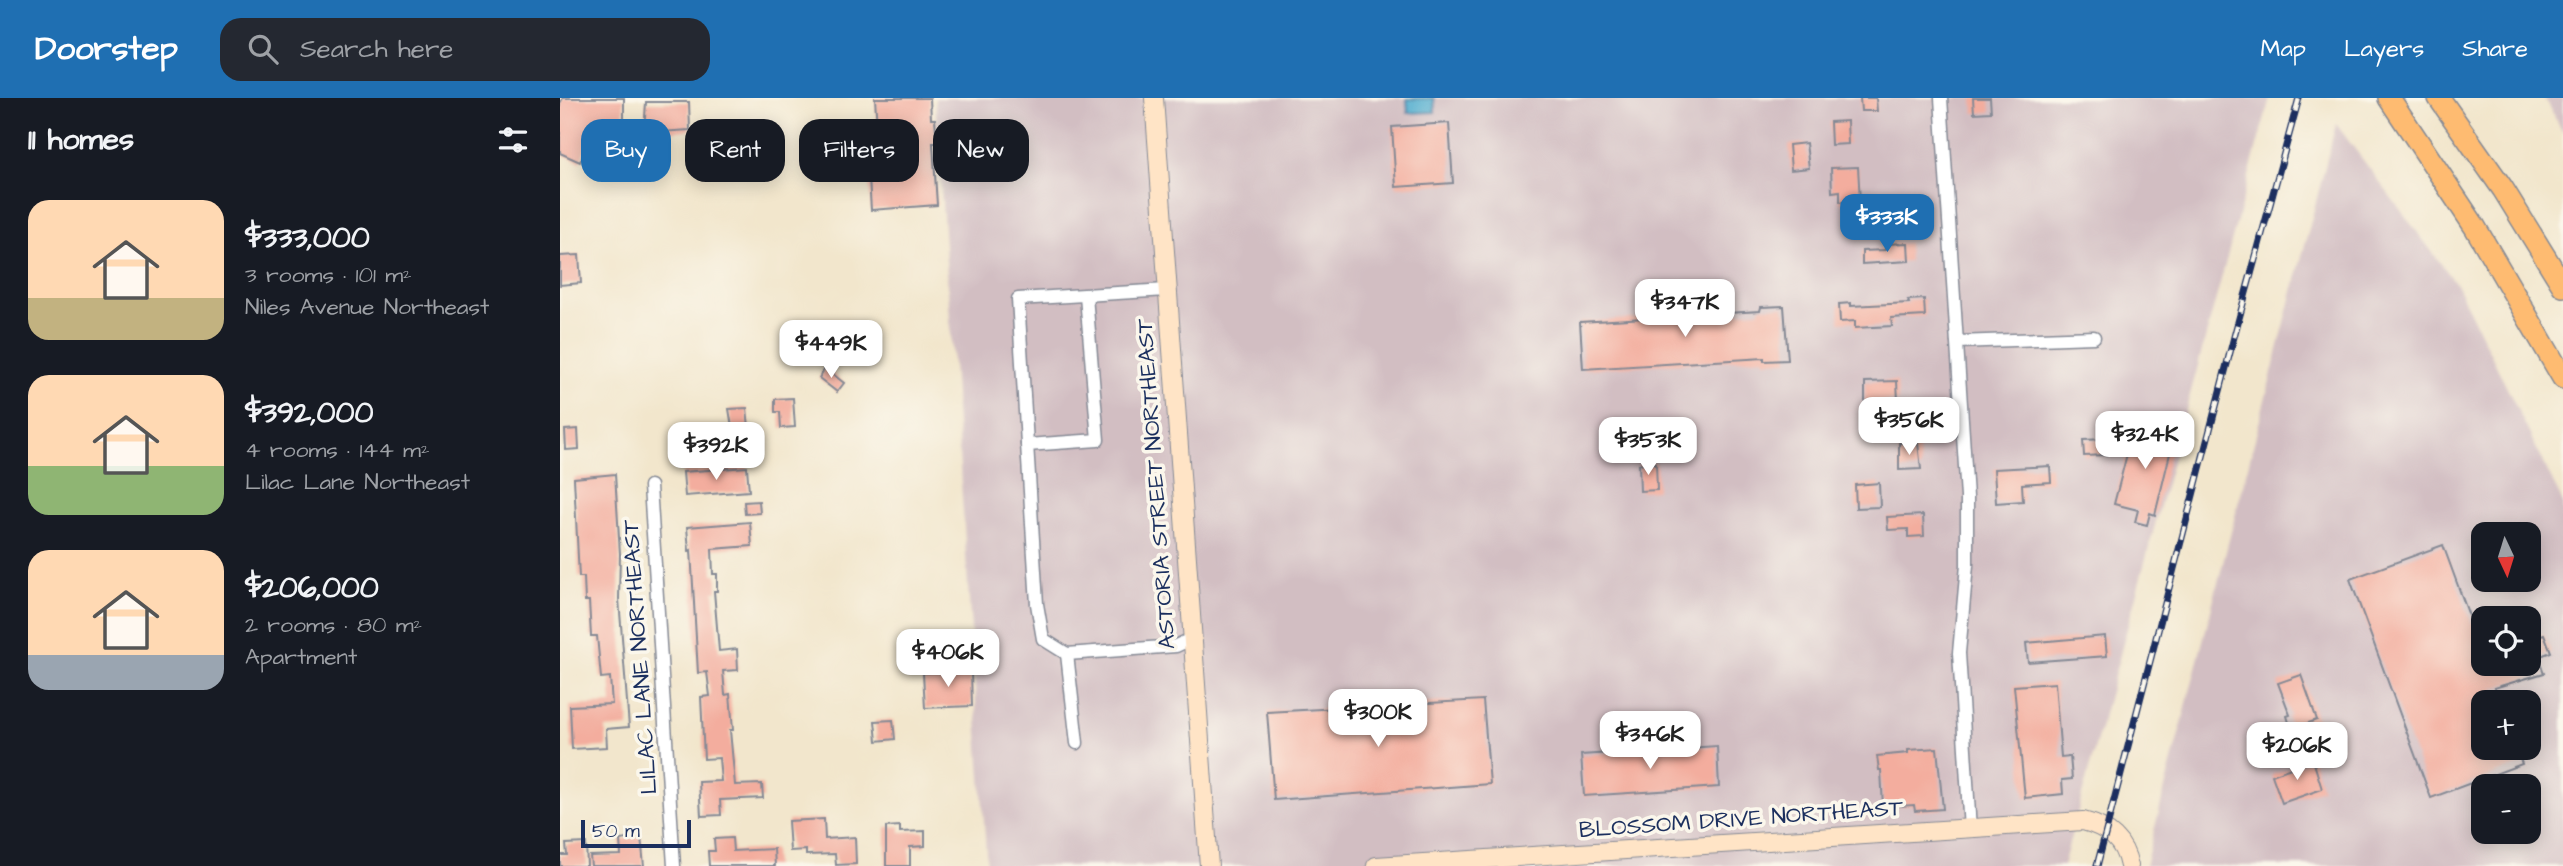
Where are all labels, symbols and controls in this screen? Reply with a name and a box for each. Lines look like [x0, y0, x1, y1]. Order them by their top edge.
search box [220, 18, 710, 81]
text: Doorstep [35, 26, 178, 72]
icon: search [244, 30, 282, 68]
text: Search here [300, 31, 453, 67]
text: Map [2261, 32, 2306, 66]
text: Layers [2344, 32, 2424, 66]
text: Share [2462, 32, 2528, 66]
text: 11 homes [28, 119, 134, 161]
chip: Buy [581, 119, 671, 182]
chip: Rent [685, 119, 785, 182]
chip: Filters [799, 119, 919, 182]
chip: New [933, 119, 1029, 182]
icon: filters [494, 121, 532, 159]
pin: $333K [1838, 194, 1936, 254]
text: $333K [1856, 201, 1918, 233]
text: $333,000 [245, 217, 370, 259]
icon: home [84, 228, 168, 312]
text: 3 rooms · 101 m² [245, 259, 412, 291]
pin: $347K [1636, 280, 1734, 339]
text: $347K [1651, 286, 1719, 318]
text: Niles Avenue Northeast [245, 291, 489, 323]
street label: ASTORIA STREET NORTHEAST [1128, 317, 1184, 650]
pin: $449K [782, 320, 880, 380]
text: $449K [795, 327, 867, 359]
text: $392,000 [245, 392, 373, 434]
pin: $356K [1860, 398, 1958, 457]
icon: home [84, 403, 168, 487]
text: $356K [1874, 404, 1944, 436]
pin: $324K [2096, 412, 2194, 471]
pin: $353K [1599, 418, 1697, 477]
text: $324K [2111, 418, 2179, 450]
pin: $392K [667, 422, 765, 482]
text: $353K [1615, 424, 1681, 456]
text: $392K [684, 429, 748, 461]
text: 4 rooms · 144 m² [245, 434, 430, 466]
text: Lilac Lane Northeast [245, 466, 470, 498]
street label: LILAC LANE NORTHEAST [614, 518, 666, 795]
north arrow [2471, 522, 2541, 592]
map controls [2471, 522, 2541, 844]
text: $206,000 [245, 567, 379, 609]
icon: home [84, 578, 168, 662]
button: locate [2471, 606, 2541, 676]
text: 2 rooms · 80 m² [245, 609, 422, 641]
pin: $406K [899, 630, 997, 689]
text: $406K [912, 636, 984, 668]
text: Apartment [245, 641, 357, 673]
pin: $300K [1329, 690, 1427, 749]
button: + [2471, 690, 2541, 760]
text: $300K [1344, 696, 1412, 728]
pin: $346K [1601, 712, 1699, 771]
text: $346K [1616, 718, 1684, 750]
pin: $206K [2248, 722, 2346, 782]
text: $206K [2263, 729, 2331, 761]
button: − [2471, 774, 2541, 844]
street label: BLOSSOM DRIVE NORTHEAST [1578, 792, 1905, 846]
scale bar [581, 817, 691, 849]
text: 50 m [592, 818, 640, 845]

